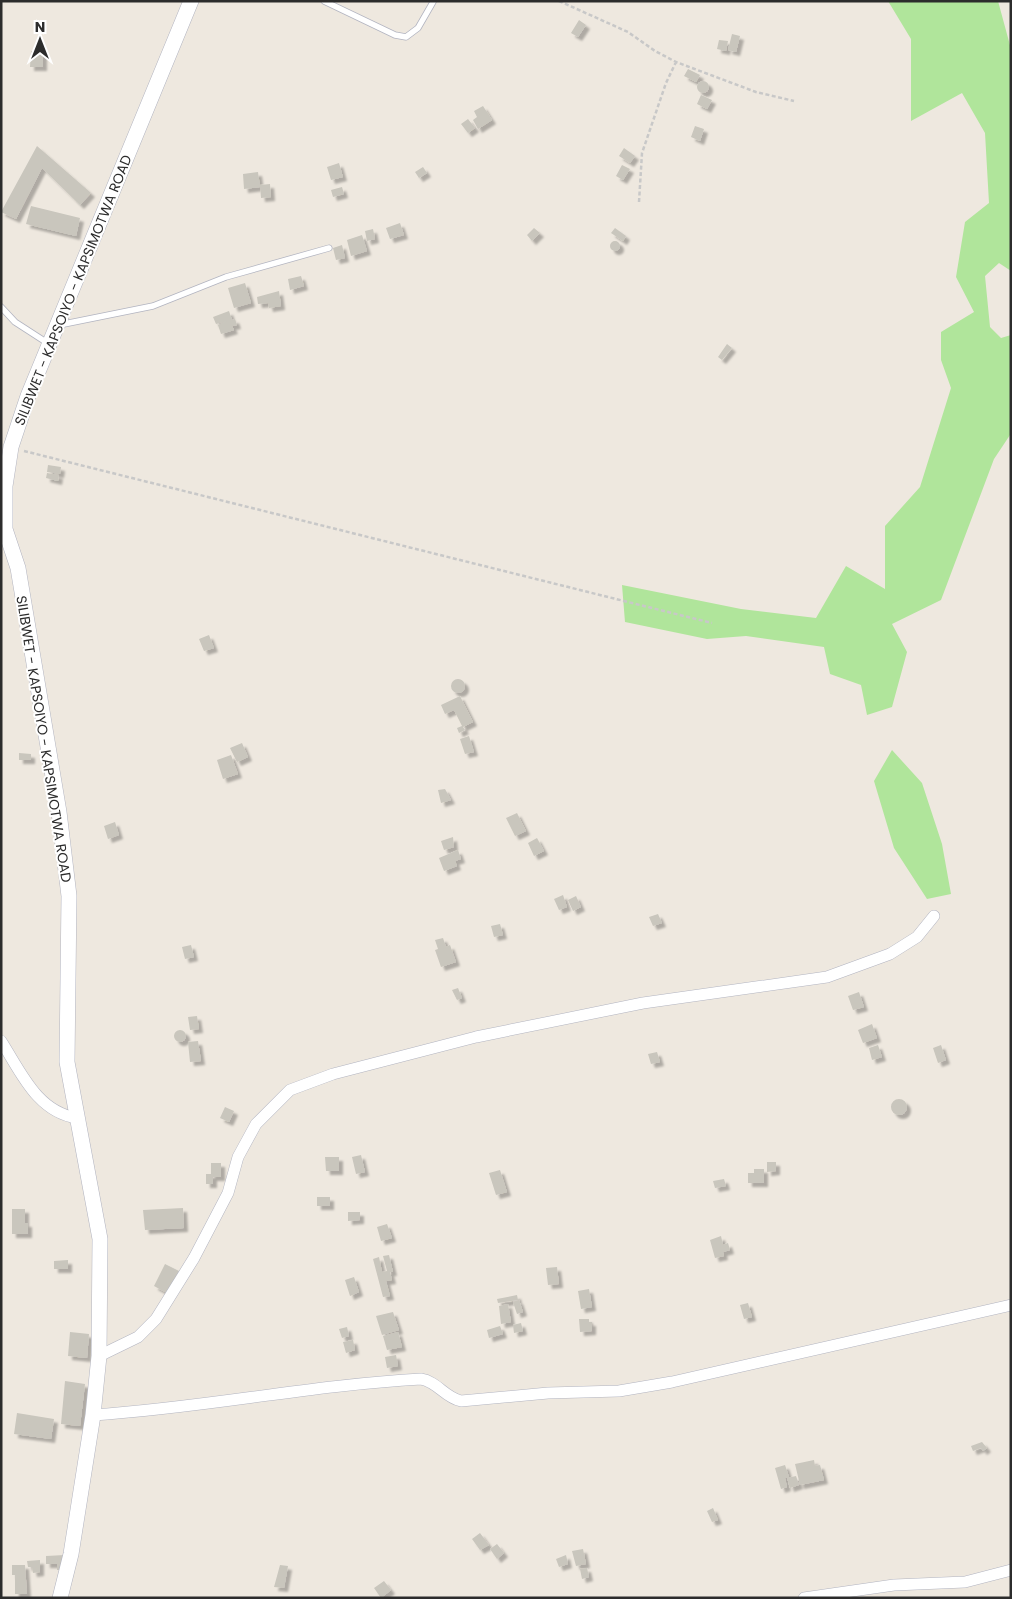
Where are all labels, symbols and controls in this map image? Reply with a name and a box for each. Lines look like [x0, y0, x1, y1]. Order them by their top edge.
north arrow [15, 15, 65, 65]
text: N [35, 17, 45, 37]
street label: SILIBWET - KAPSOIYO - KAPSIMOTWA ROAD [9, 152, 137, 428]
street label: SILIBWET - KAPSOIYO - KAPSIMOTWA ROAD [11, 594, 77, 884]

